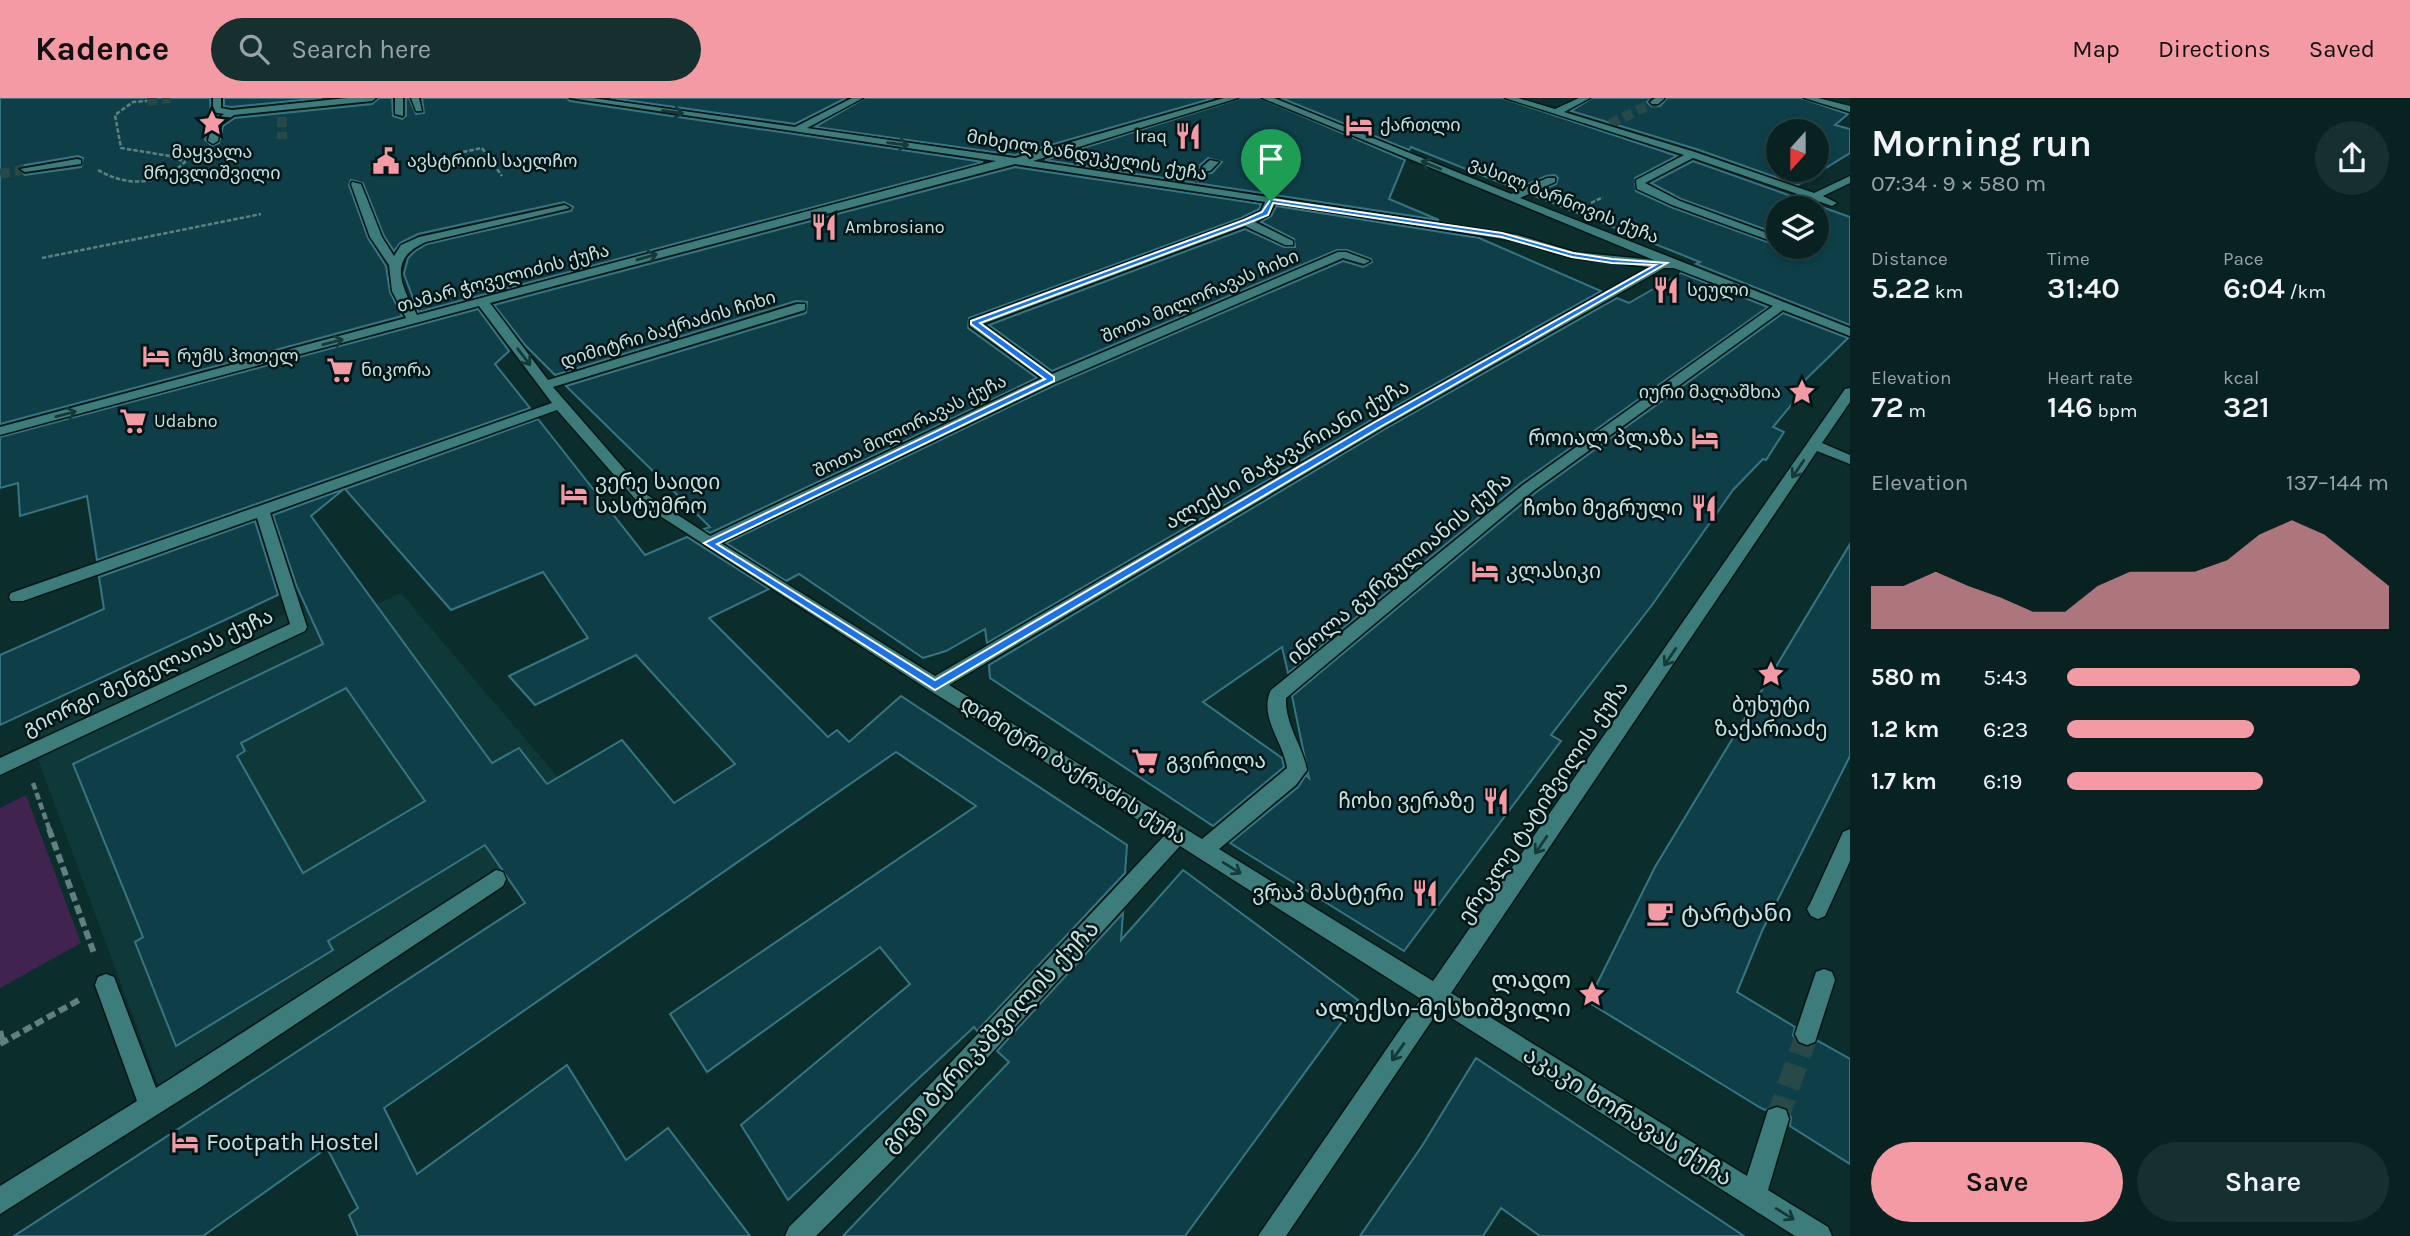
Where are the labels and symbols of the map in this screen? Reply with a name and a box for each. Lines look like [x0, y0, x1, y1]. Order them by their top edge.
one-way arrow [661, 106, 683, 119]
place icon: მაყვალა მრევლიშვილი [197, 108, 227, 138]
hotel icon: ქართლი [1344, 110, 1374, 140]
place label: ქართლი [1380, 114, 1461, 136]
north arrow [1766, 119, 1829, 182]
restaurant icon: Iraq [1173, 121, 1203, 151]
street label: მიხეილ ზანდუკელის ქუჩა [965, 125, 1209, 185]
place label: Iraq [1135, 125, 1167, 147]
pin [1241, 129, 1301, 201]
one-way arrow [886, 138, 909, 151]
place label: მაყვალა მრევლიშვილი [143, 141, 281, 184]
public building icon: ავსტრიის საელჩო [371, 146, 401, 176]
place label: ავსტრიის საელჩო [407, 150, 577, 172]
street label: ვასილ ბარნოვის ქუჩა [1466, 152, 1662, 248]
one-way arrow [1421, 158, 1443, 171]
restaurant icon: Ambrosiano [809, 212, 839, 242]
place label: Ambrosiano [845, 216, 945, 238]
street label: თამარ ჭოველიძის ქუჩა [394, 239, 612, 317]
street label: შოთა მილორავას ჩიხი [1098, 244, 1302, 348]
one-way arrow [636, 250, 658, 263]
restaurant icon: სეული [1651, 275, 1681, 305]
place label: სეული [1687, 279, 1749, 301]
street label: დიმიტრი ბაქრაძის ჩიხი [558, 286, 778, 372]
one-way arrow [321, 335, 344, 348]
hotel icon: რუმს ჰოთელ [141, 341, 171, 371]
place label: რუმს ჰოთელ [177, 345, 299, 367]
one-way arrow [517, 347, 532, 366]
supermarket icon: ნიკორა [325, 355, 355, 385]
place label: ნიკორა [361, 359, 431, 381]
street label: შოთა მილორავას ქუჩა [810, 370, 1010, 482]
street label: ალექსი მაჭავარიანი ქუჩა [1160, 374, 1414, 535]
place icon: იური მალაშხია [1787, 377, 1817, 407]
place label: იური მალაშხია [1639, 381, 1781, 403]
supermarket icon: Udabno [118, 406, 148, 436]
one-way arrow [54, 407, 77, 420]
place label: Udabno [154, 410, 218, 432]
hotel icon: როიალ პლაზა [1690, 423, 1720, 453]
place label: როიალ პლაზა [1528, 426, 1684, 451]
one-way arrow [1791, 459, 1805, 478]
street label: ინოლა გურგულიანის ქუჩა [1282, 467, 1517, 670]
place label: ვერე საიდი სასტუმრო [595, 470, 720, 518]
hotel icon: ვერე საიდი სასტუმრო [559, 479, 589, 509]
restaurant icon: ჩოხი მეგრული [1689, 493, 1719, 523]
place label: ჩოხი მეგრული [1523, 496, 1683, 521]
hotel icon: კლასიკი [1470, 556, 1500, 586]
place label: კლასიკი [1506, 559, 1601, 584]
street label: გიორგი შენგელაიას ქუჩა [19, 603, 277, 742]
one-way arrow [1662, 647, 1677, 666]
place icon: ბუხუტი ზაქარიაძე [1756, 659, 1786, 689]
street label: ერეკლე ტატიშვილის ქუჩა [1453, 676, 1634, 928]
street label: დიმიტრი ბაქრაძის ქუჩა [956, 691, 1191, 850]
place label: ბუხუტი ზაქარიაძე [1714, 693, 1828, 741]
supermarket icon: გვირილა [1130, 746, 1160, 776]
place label: გვირილა [1166, 749, 1266, 774]
restaurant icon: ჩოხი ვერაზე [1481, 786, 1511, 816]
place label: ჩოხი ვერაზე [1338, 789, 1475, 813]
one-way arrow [1534, 835, 1548, 854]
one-way arrow [1222, 862, 1242, 876]
restaurant icon: ვრაპ მასტერი [1410, 878, 1440, 908]
place label: ვრაპ მასტერი [1252, 881, 1404, 905]
cafe icon: ტარტანი [1645, 898, 1675, 928]
place label: ტარტანი [1681, 899, 1792, 927]
street label: გივი ბერიკაშვილის ქუჩა [875, 914, 1105, 1158]
place label: ლადო ალექსი-მესხიშვილი [1315, 966, 1571, 1022]
place icon: ლადო ალექსი-მესხიშვილი [1577, 979, 1607, 1009]
street label: აკაკი ხორავას ქუჩა [1518, 1040, 1738, 1192]
one-way arrow [1391, 1042, 1405, 1061]
hotel icon: Footpath Hostel [170, 1127, 200, 1157]
place label: Footpath Hostel [206, 1128, 379, 1156]
one-way arrow [1775, 1208, 1795, 1222]

